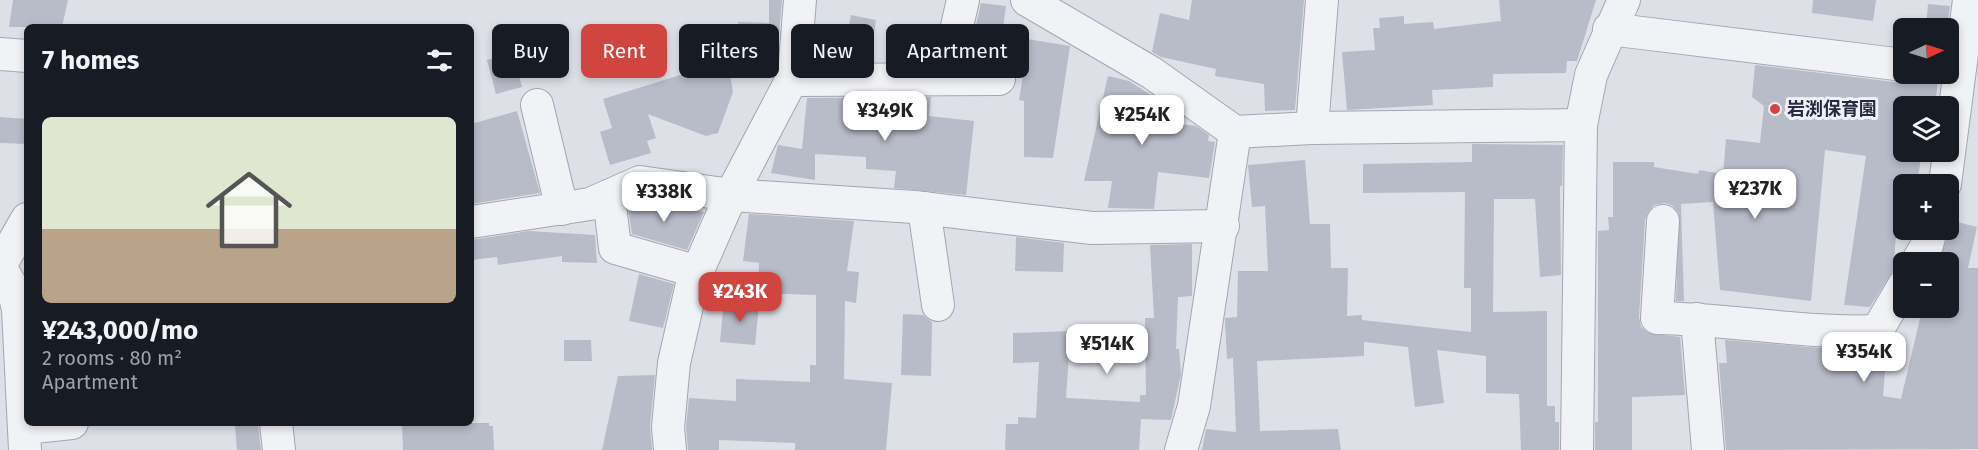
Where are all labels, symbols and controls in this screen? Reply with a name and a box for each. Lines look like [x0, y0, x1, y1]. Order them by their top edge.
north arrow [1893, 18, 1959, 84]
map controls [1893, 18, 1959, 318]
chip: Buy [492, 24, 569, 78]
chip: Rent [581, 24, 667, 78]
chip: Filters [679, 24, 779, 78]
chip: New [791, 24, 874, 78]
chip: Apartment [886, 24, 1029, 78]
icon: filters [423, 44, 456, 77]
text: 7 homes [42, 45, 139, 76]
pin: ¥349K [843, 91, 927, 142]
pin: ¥254K [1100, 95, 1184, 146]
button: layers [1893, 96, 1959, 162]
text: ¥349K [857, 98, 913, 122]
place label: 岩渕保育園 [1787, 98, 1877, 120]
text: ¥254K [1114, 102, 1170, 126]
marker: 岩渕保育園 [1768, 102, 1782, 116]
icon: home [195, 156, 303, 264]
pin: ¥237K [1713, 169, 1797, 220]
pin: ¥338K [622, 172, 706, 223]
button: + [1893, 174, 1959, 240]
text: ¥237K [1728, 176, 1782, 200]
text: ¥338K [636, 179, 692, 203]
button: − [1893, 252, 1959, 318]
pin: ¥243K [698, 272, 782, 323]
text: ¥243K [713, 279, 767, 303]
text: ¥243,000/mo [42, 315, 198, 346]
pin: ¥514K [1065, 324, 1149, 375]
text: ¥514K [1080, 331, 1134, 355]
pin: ¥354K [1822, 332, 1906, 383]
text: ¥354K [1836, 339, 1892, 363]
text: 2 rooms · 80 m² [42, 346, 182, 370]
text: Apartment [42, 370, 138, 394]

